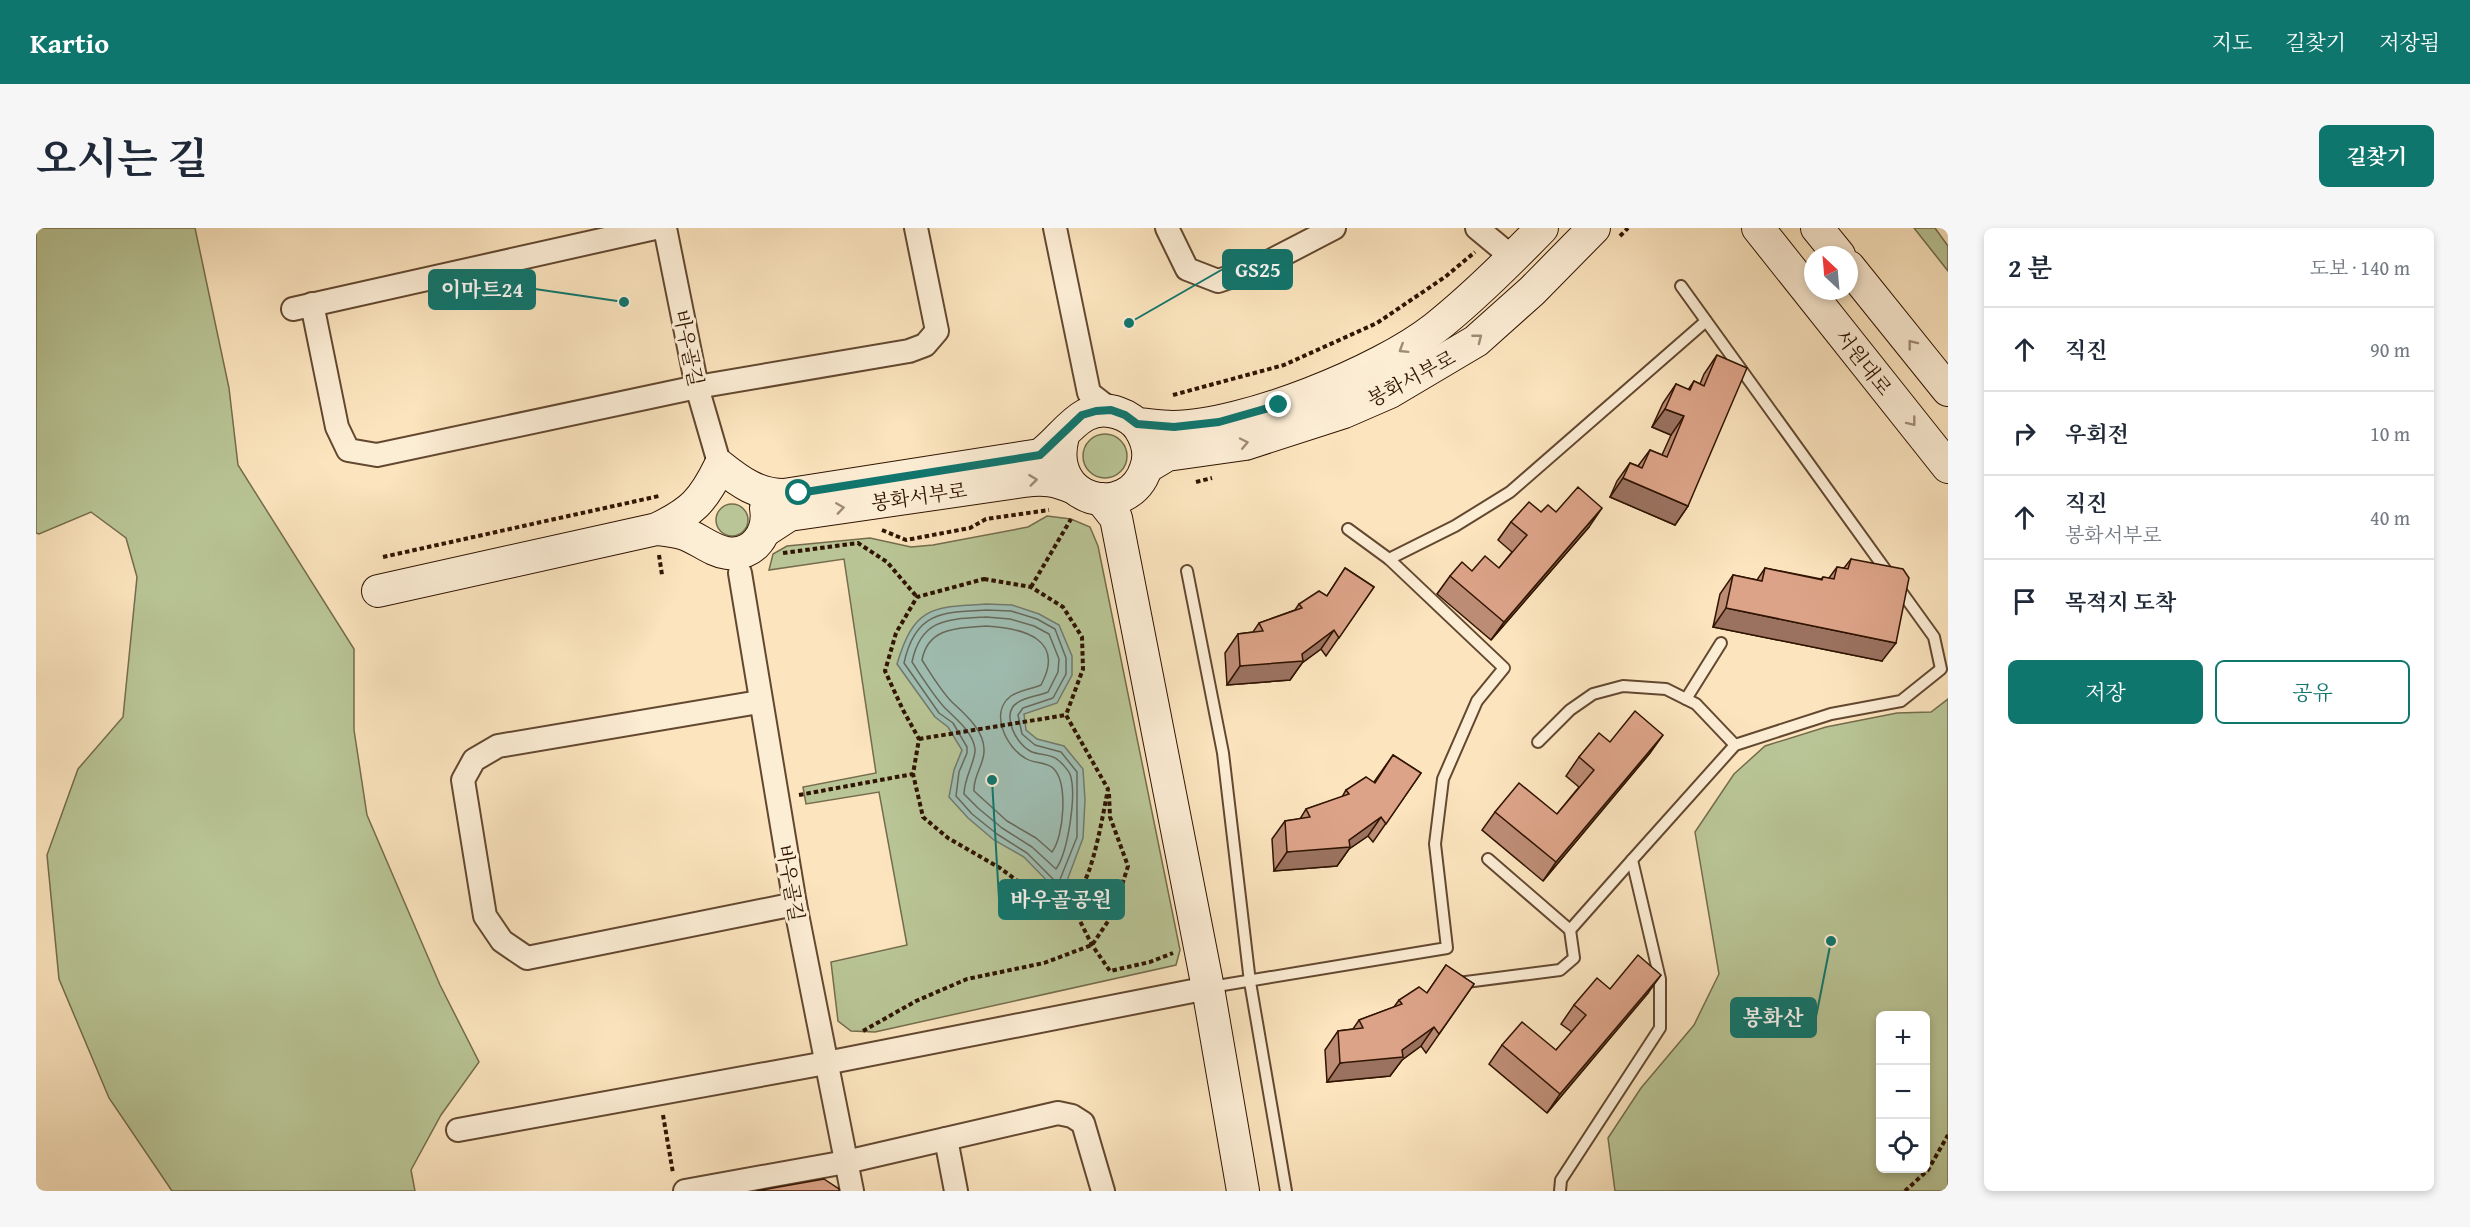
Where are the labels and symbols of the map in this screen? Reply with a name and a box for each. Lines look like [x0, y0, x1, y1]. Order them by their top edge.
north arrow [1804, 246, 1858, 300]
callout: GS25 [1223, 250, 1292, 289]
text: GS25 [1235, 254, 1281, 285]
callout: 이마트24 [429, 270, 535, 309]
text: 이마트24 [441, 274, 523, 305]
street label: 바우골길 [667, 307, 711, 389]
street label: 서원대로 [1829, 323, 1899, 401]
one-way arrow [1471, 335, 1482, 346]
one-way arrow [1908, 340, 1919, 351]
one-way arrow [1399, 341, 1409, 353]
street label: 봉화서부로 [1362, 343, 1460, 413]
route end [1265, 391, 1291, 417]
one-way arrow [1905, 415, 1916, 426]
one-way arrow [1239, 437, 1249, 450]
one-way arrow [1029, 474, 1038, 487]
street label: 봉화서부로 [869, 475, 969, 517]
route start [785, 479, 811, 505]
one-way arrow [836, 502, 845, 514]
street label: 바우골길 [770, 842, 812, 924]
callout: 바우골공원 [999, 880, 1124, 919]
text: 바우골공원 [1010, 884, 1112, 915]
callout: 봉화산 [1731, 998, 1816, 1037]
text: 봉화산 [1743, 1002, 1804, 1033]

